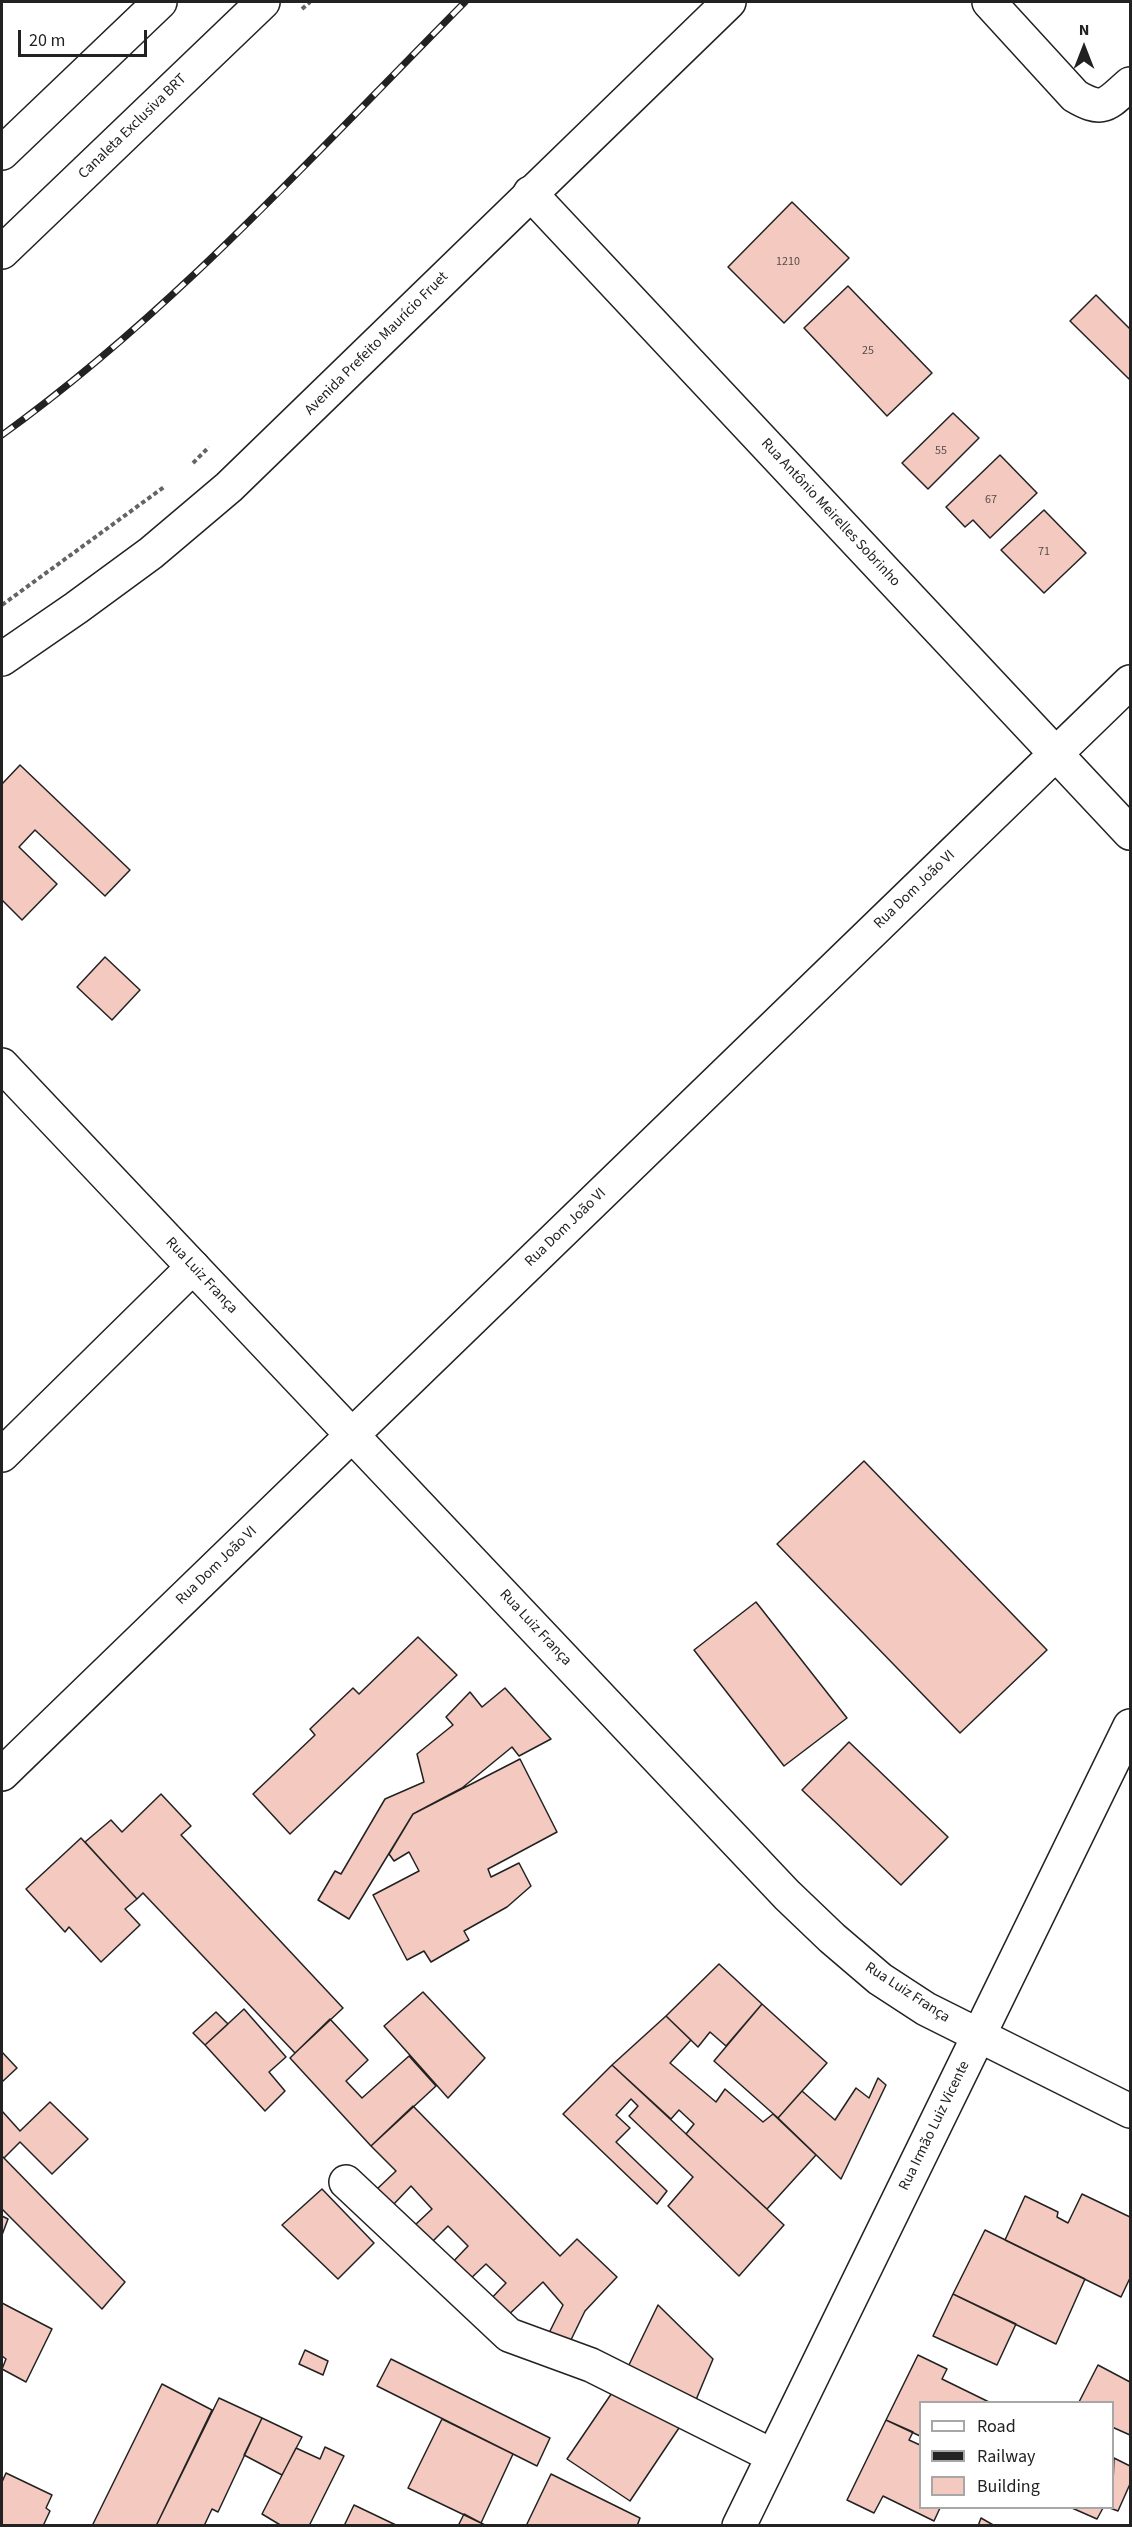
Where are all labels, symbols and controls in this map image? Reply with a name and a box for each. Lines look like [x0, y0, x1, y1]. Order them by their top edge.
scale bar [21, 18, 150, 56]
north arrow [1054, 18, 1114, 78]
text: N [1079, 19, 1089, 41]
text: 20 m [29, 28, 65, 53]
street label: Canaleta Exclusiva BRT [75, 71, 191, 183]
house number: 1210 [776, 255, 800, 269]
street label: Avenida Prefeito Maurício Fruet [302, 269, 452, 419]
house number: 25 [862, 344, 874, 358]
street label: Rua Antônio Meirelles Sobrinho [756, 435, 904, 591]
house number: 55 [935, 444, 947, 458]
house number: 67 [985, 493, 997, 507]
house number: 71 [1038, 545, 1050, 559]
street label: Rua Dom João VI [871, 847, 959, 933]
street label: Rua Dom João VI [522, 1185, 610, 1271]
street label: Rua Luiz França [161, 1234, 241, 1318]
street label: Rua Dom João VI [173, 1523, 261, 1609]
street label: Rua Luiz França [495, 1586, 575, 1670]
street label: Rua Luiz França [861, 1959, 953, 2027]
street label: Rua Irmão Luiz Vicente [896, 2058, 974, 2194]
legend [919, 2401, 1114, 2509]
text: Road [977, 2414, 1016, 2439]
text: Railway [977, 2444, 1036, 2469]
text: Building [977, 2474, 1040, 2499]

